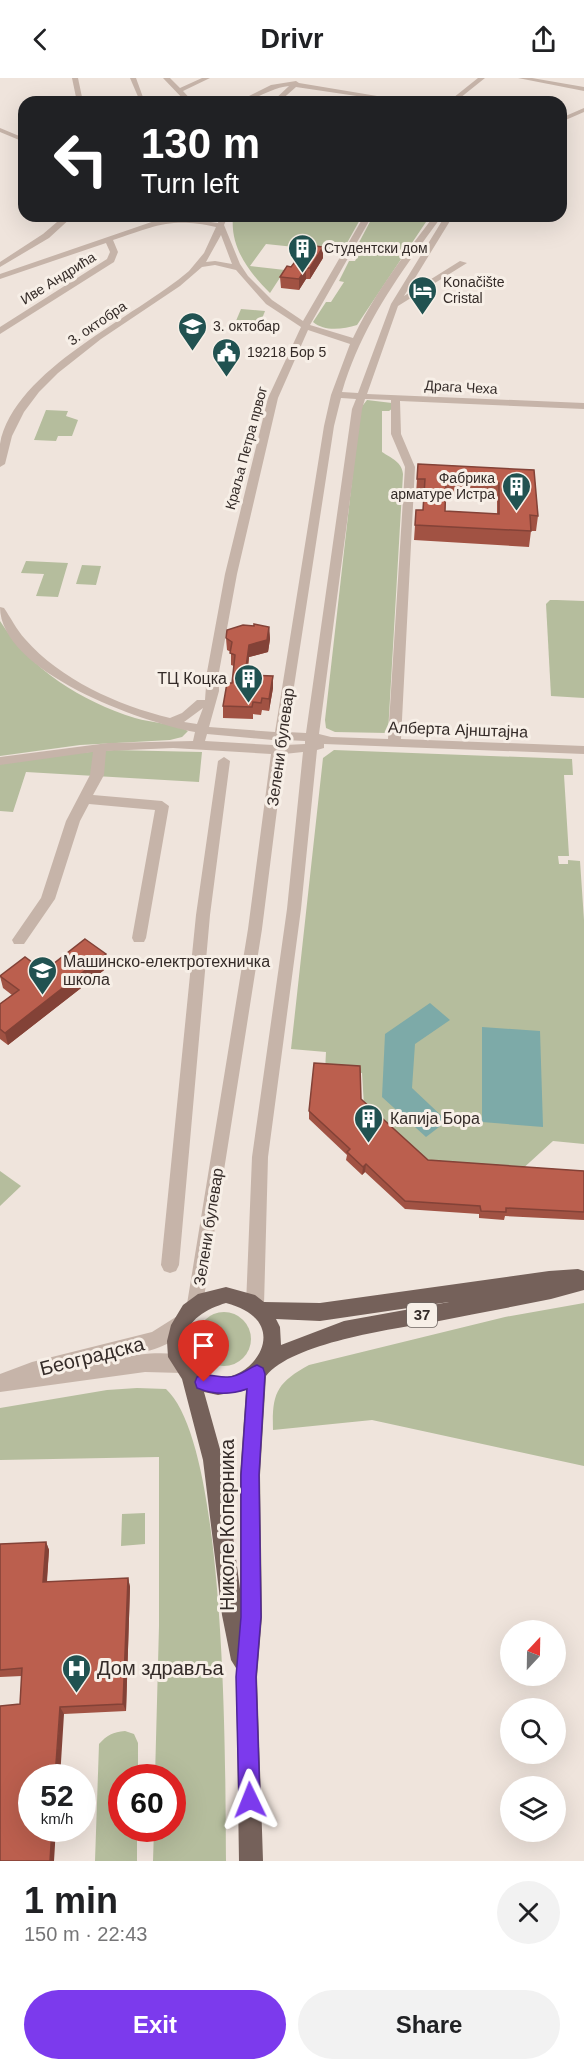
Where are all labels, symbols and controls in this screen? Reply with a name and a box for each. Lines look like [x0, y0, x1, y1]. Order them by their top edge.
icon: back [24, 23, 57, 56]
icon: share [527, 23, 560, 56]
text: Drivr [260, 24, 324, 54]
icon: left [42, 120, 120, 198]
text: 130 m [141, 120, 260, 167]
text: Turn left [141, 169, 239, 199]
building icon: Студентски дом [287, 232, 319, 274]
place label: Студентски дом [324, 240, 428, 256]
street label: Иве Андрића [18, 248, 99, 307]
hotel icon: Konačište Cristal [406, 274, 438, 316]
place label: Konačište Cristal [443, 274, 505, 306]
street label: 3. октобра [65, 297, 130, 348]
school or university icon: 3. октобар [176, 310, 208, 352]
place label: 3. октобар [213, 318, 280, 334]
public building icon: 19218 Бор 5 [210, 336, 242, 378]
place label: 19218 Бор 5 [247, 344, 326, 360]
street label: Драга Чеха [424, 377, 498, 397]
street label: Краља Петра првог [222, 385, 270, 511]
place label: Фабрика арматуре Истра [390, 470, 495, 502]
building icon: Фабрика арматуре Истра [500, 470, 532, 512]
building icon: ТЦ Коцка [232, 662, 264, 704]
place label: ТЦ Коцка [157, 670, 227, 687]
street label: Зелени булевар [264, 687, 297, 807]
street label: Алберта Ајнштајна [388, 719, 528, 740]
place label: Машинско-електротехничка школа [63, 953, 270, 988]
school or university icon: Машинско-електротехничка школа [26, 954, 58, 996]
building icon: Капија Бора [353, 1102, 385, 1144]
place label: Капија Бора [390, 1110, 480, 1127]
street label: Зелени булевар [191, 1167, 226, 1287]
road number: 37 [407, 1303, 437, 1327]
pin [178, 1320, 229, 1382]
icon: arrive [187, 1329, 220, 1362]
street label: Београдска [37, 1332, 147, 1380]
street label: Николе Коперника [216, 1438, 238, 1611]
north arrow [500, 1620, 566, 1686]
map controls [500, 1620, 566, 1842]
hospital icon: Дом здравља [60, 1652, 92, 1694]
place label: Дом здравља [97, 1657, 225, 1679]
button: search [500, 1698, 566, 1764]
speed limit sign: 60 [108, 1764, 186, 1842]
position arrow [218, 1768, 282, 1832]
button: layers [500, 1776, 566, 1842]
text: 52 [40, 1779, 74, 1812]
text: km/h [41, 1810, 73, 1827]
text: 1 min [24, 1880, 118, 1921]
button: close [497, 1881, 560, 1944]
text: 150 m · 22:43 [24, 1923, 147, 1945]
button: Exit [24, 1990, 286, 2059]
button: Share [298, 1990, 560, 2059]

